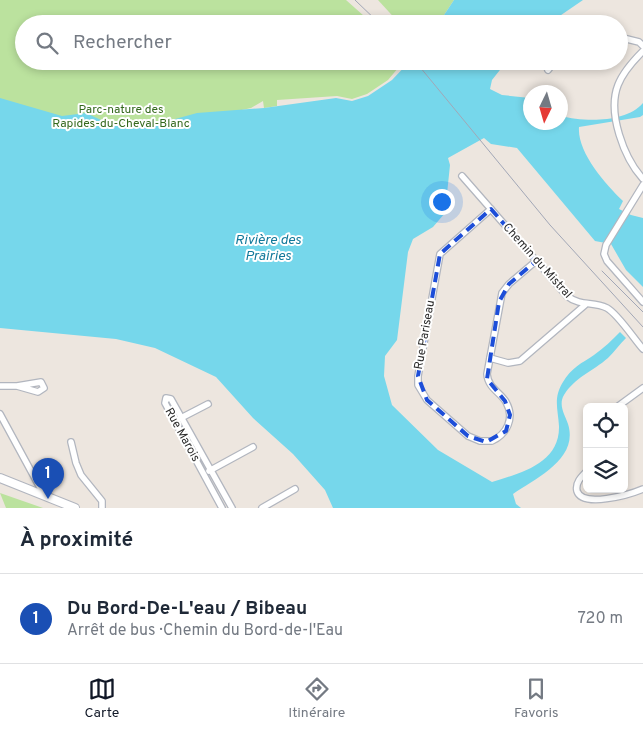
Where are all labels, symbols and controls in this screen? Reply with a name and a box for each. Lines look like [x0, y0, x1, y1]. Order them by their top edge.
search box [15, 15, 628, 70]
icon: search [33, 29, 61, 57]
text: Rechercher [73, 31, 172, 55]
north arrow [523, 85, 568, 130]
park label: Parc-nature des Rapides-du-Cheval-Blanc [52, 102, 190, 132]
your location [429, 189, 455, 215]
street label: Chemin du Mistral [499, 220, 575, 302]
water label: Rivière des Prairies [235, 232, 302, 265]
street label: Rue Pariseau [411, 299, 439, 371]
map controls [583, 403, 628, 493]
button: locate [583, 403, 628, 448]
street label: Rue Marois [161, 405, 203, 465]
button: layers [583, 448, 628, 493]
pin: 1 [32, 458, 64, 499]
text: À proximité [20, 527, 133, 554]
text: Du Bord-De-L'eau / Bibeau [67, 597, 307, 621]
text: 1 [33, 609, 39, 629]
text: 720 m [578, 609, 623, 629]
text: Arrêt de bus · Chemin du Bord-de-l'Eau [67, 621, 343, 641]
tab: Carte [84, 675, 119, 722]
tab: Itinéraire [288, 675, 345, 722]
tab: Favoris [514, 675, 559, 722]

